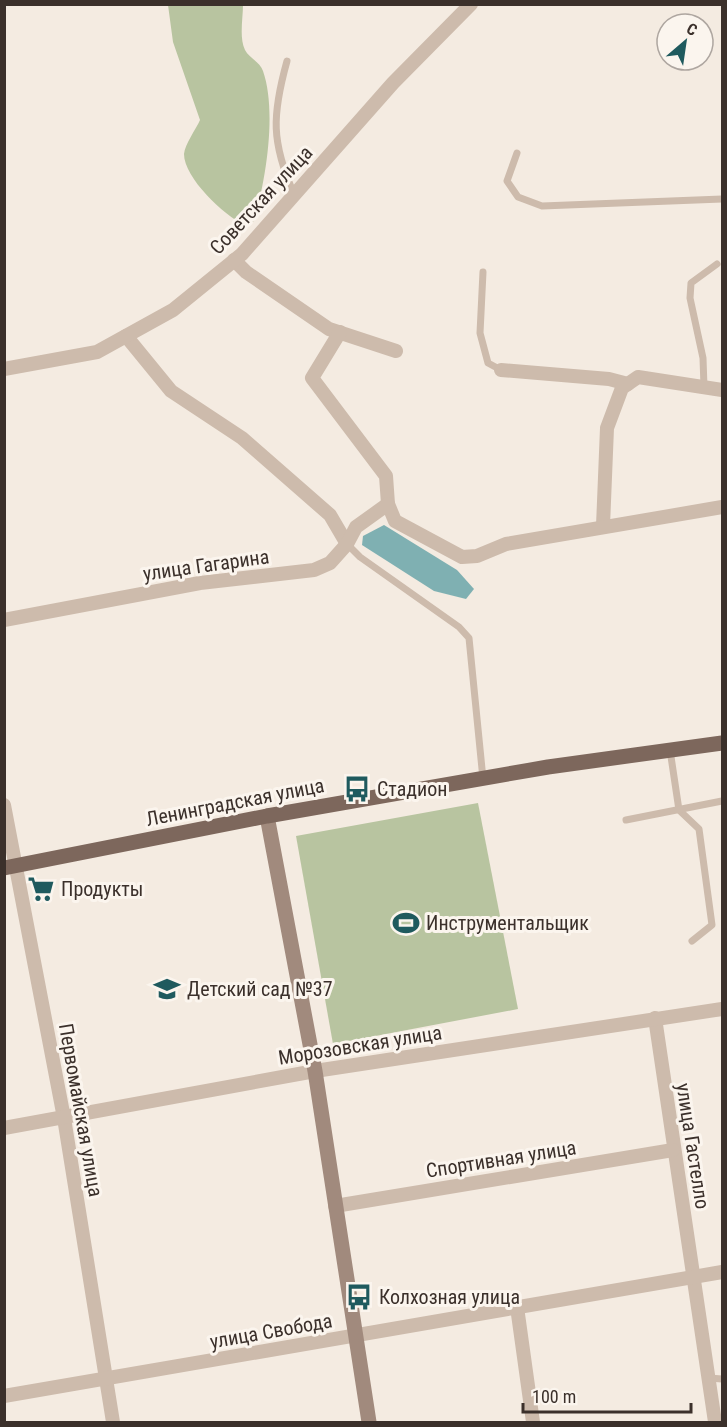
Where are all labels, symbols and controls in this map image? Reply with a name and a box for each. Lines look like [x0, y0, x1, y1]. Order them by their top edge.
north arrow [655, 12, 715, 72]
text: С [683, 19, 701, 40]
street label: Советская улица [205, 141, 317, 259]
street label: улица Гагарина [141, 544, 271, 586]
street label: Ленинградская улица [144, 773, 326, 831]
bus stop icon: Стадион [342, 774, 372, 804]
place label: Стадион [377, 777, 447, 801]
supermarket icon: Продукты [26, 874, 56, 904]
place label: Продукты [61, 877, 143, 901]
sports icon: Инструментальщик [391, 908, 421, 938]
place label: Инструментальщик [426, 911, 589, 935]
school or university icon: Детский сад №37 [152, 974, 182, 1004]
place label: Детский сад №37 [187, 977, 333, 1001]
street label: Морозовская улица [277, 1020, 443, 1070]
street label: Первомайская улица [54, 1021, 108, 1199]
street label: улица Гастелло [671, 1081, 715, 1211]
street label: Спортивная улица [424, 1135, 578, 1183]
bus stop icon: Колхозная улица [344, 1282, 374, 1312]
place label: Колхозная улица [379, 1285, 520, 1309]
street label: улица Свобода [208, 1308, 334, 1354]
scale bar [523, 1376, 691, 1414]
text: 100 m [532, 1386, 576, 1407]

